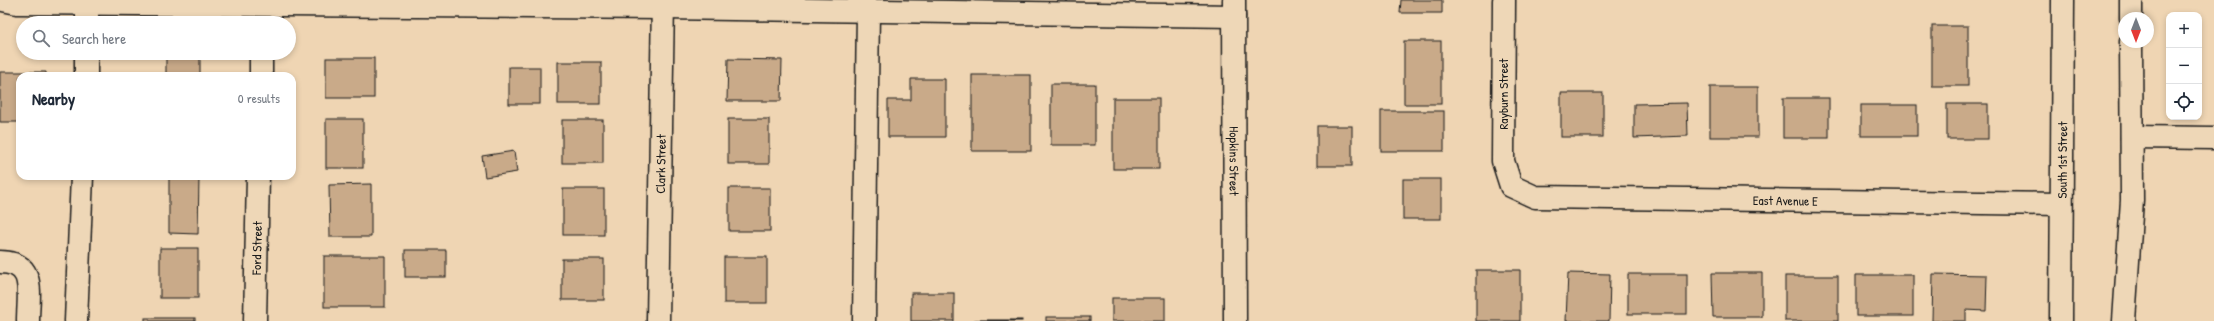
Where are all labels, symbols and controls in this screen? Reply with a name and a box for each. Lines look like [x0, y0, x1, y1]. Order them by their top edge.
north arrow [2118, 12, 2154, 48]
map controls [2166, 12, 2202, 120]
button: + [2166, 12, 2202, 48]
search box [16, 16, 296, 60]
icon: search [30, 27, 52, 49]
text: Search here [62, 28, 126, 49]
button: − [2166, 48, 2202, 84]
street label: Rayburn Street [1494, 58, 1512, 130]
button: locate [2166, 84, 2202, 120]
text: Nearby [32, 87, 75, 110]
text: 0 results [238, 89, 280, 107]
street label: South 1st Street [2053, 121, 2071, 199]
street label: Hopkins Street [1225, 126, 1244, 196]
street label: Clark Street [651, 134, 670, 194]
street label: East Avenue E [1753, 191, 1818, 210]
street label: Ford Street [247, 221, 266, 276]

